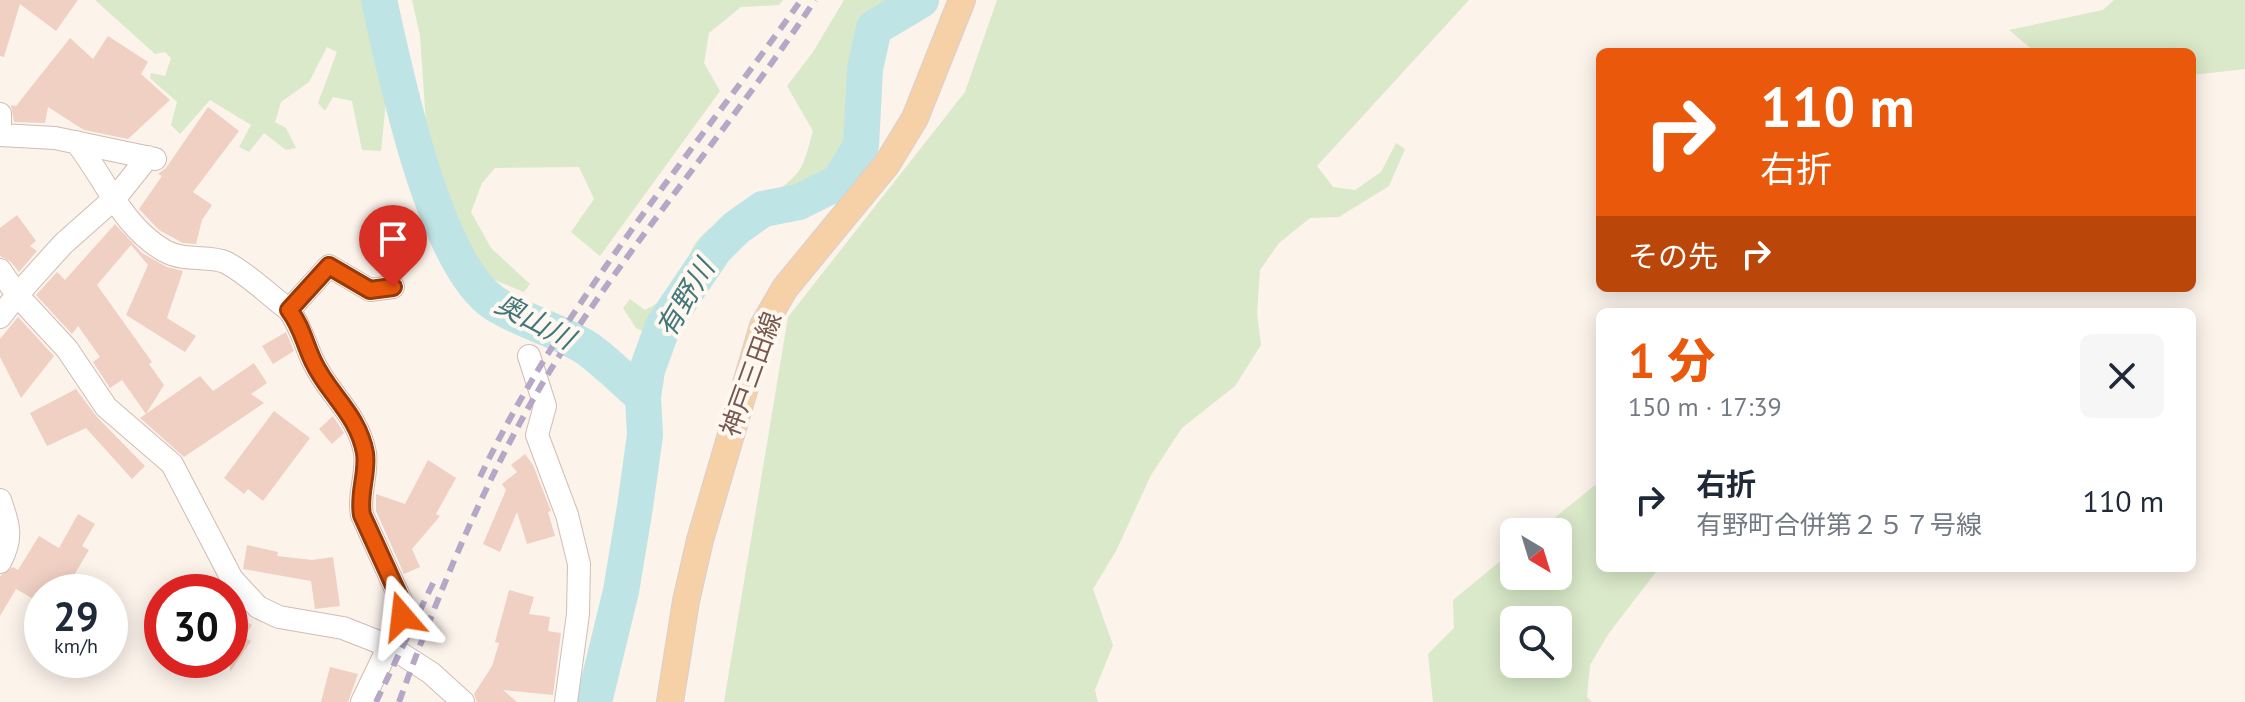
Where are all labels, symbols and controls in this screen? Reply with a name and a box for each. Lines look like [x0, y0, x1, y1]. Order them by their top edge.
text: 110 m [1760, 70, 1915, 142]
icon: right [1628, 80, 1732, 184]
text: 右折 [1760, 145, 1832, 192]
pin [359, 205, 427, 287]
icon: arrive [371, 217, 415, 261]
icon: right [1734, 232, 1778, 276]
text: その先 [1628, 236, 1718, 275]
water label: 有野川 [647, 250, 724, 343]
water label: 奥山川 [489, 285, 584, 358]
street label: 神戸三田線 [713, 307, 788, 441]
text: 1 分 [1628, 329, 1715, 391]
button: close [2080, 334, 2164, 418]
text: 150 m · 17:39 [1628, 390, 1782, 423]
text: 右折 [1696, 464, 1756, 503]
icon: right [1628, 478, 1672, 522]
text: 110 m [2083, 481, 2164, 520]
text: 有野町合併第２５７号線 [1696, 508, 1982, 541]
north arrow [1500, 518, 1572, 590]
map controls [1500, 518, 1572, 678]
speed limit sign: 30 [144, 574, 248, 678]
position arrow [360, 574, 444, 658]
text: 29 [53, 590, 99, 642]
button: search [1500, 606, 1572, 678]
text: km/h [54, 633, 98, 659]

